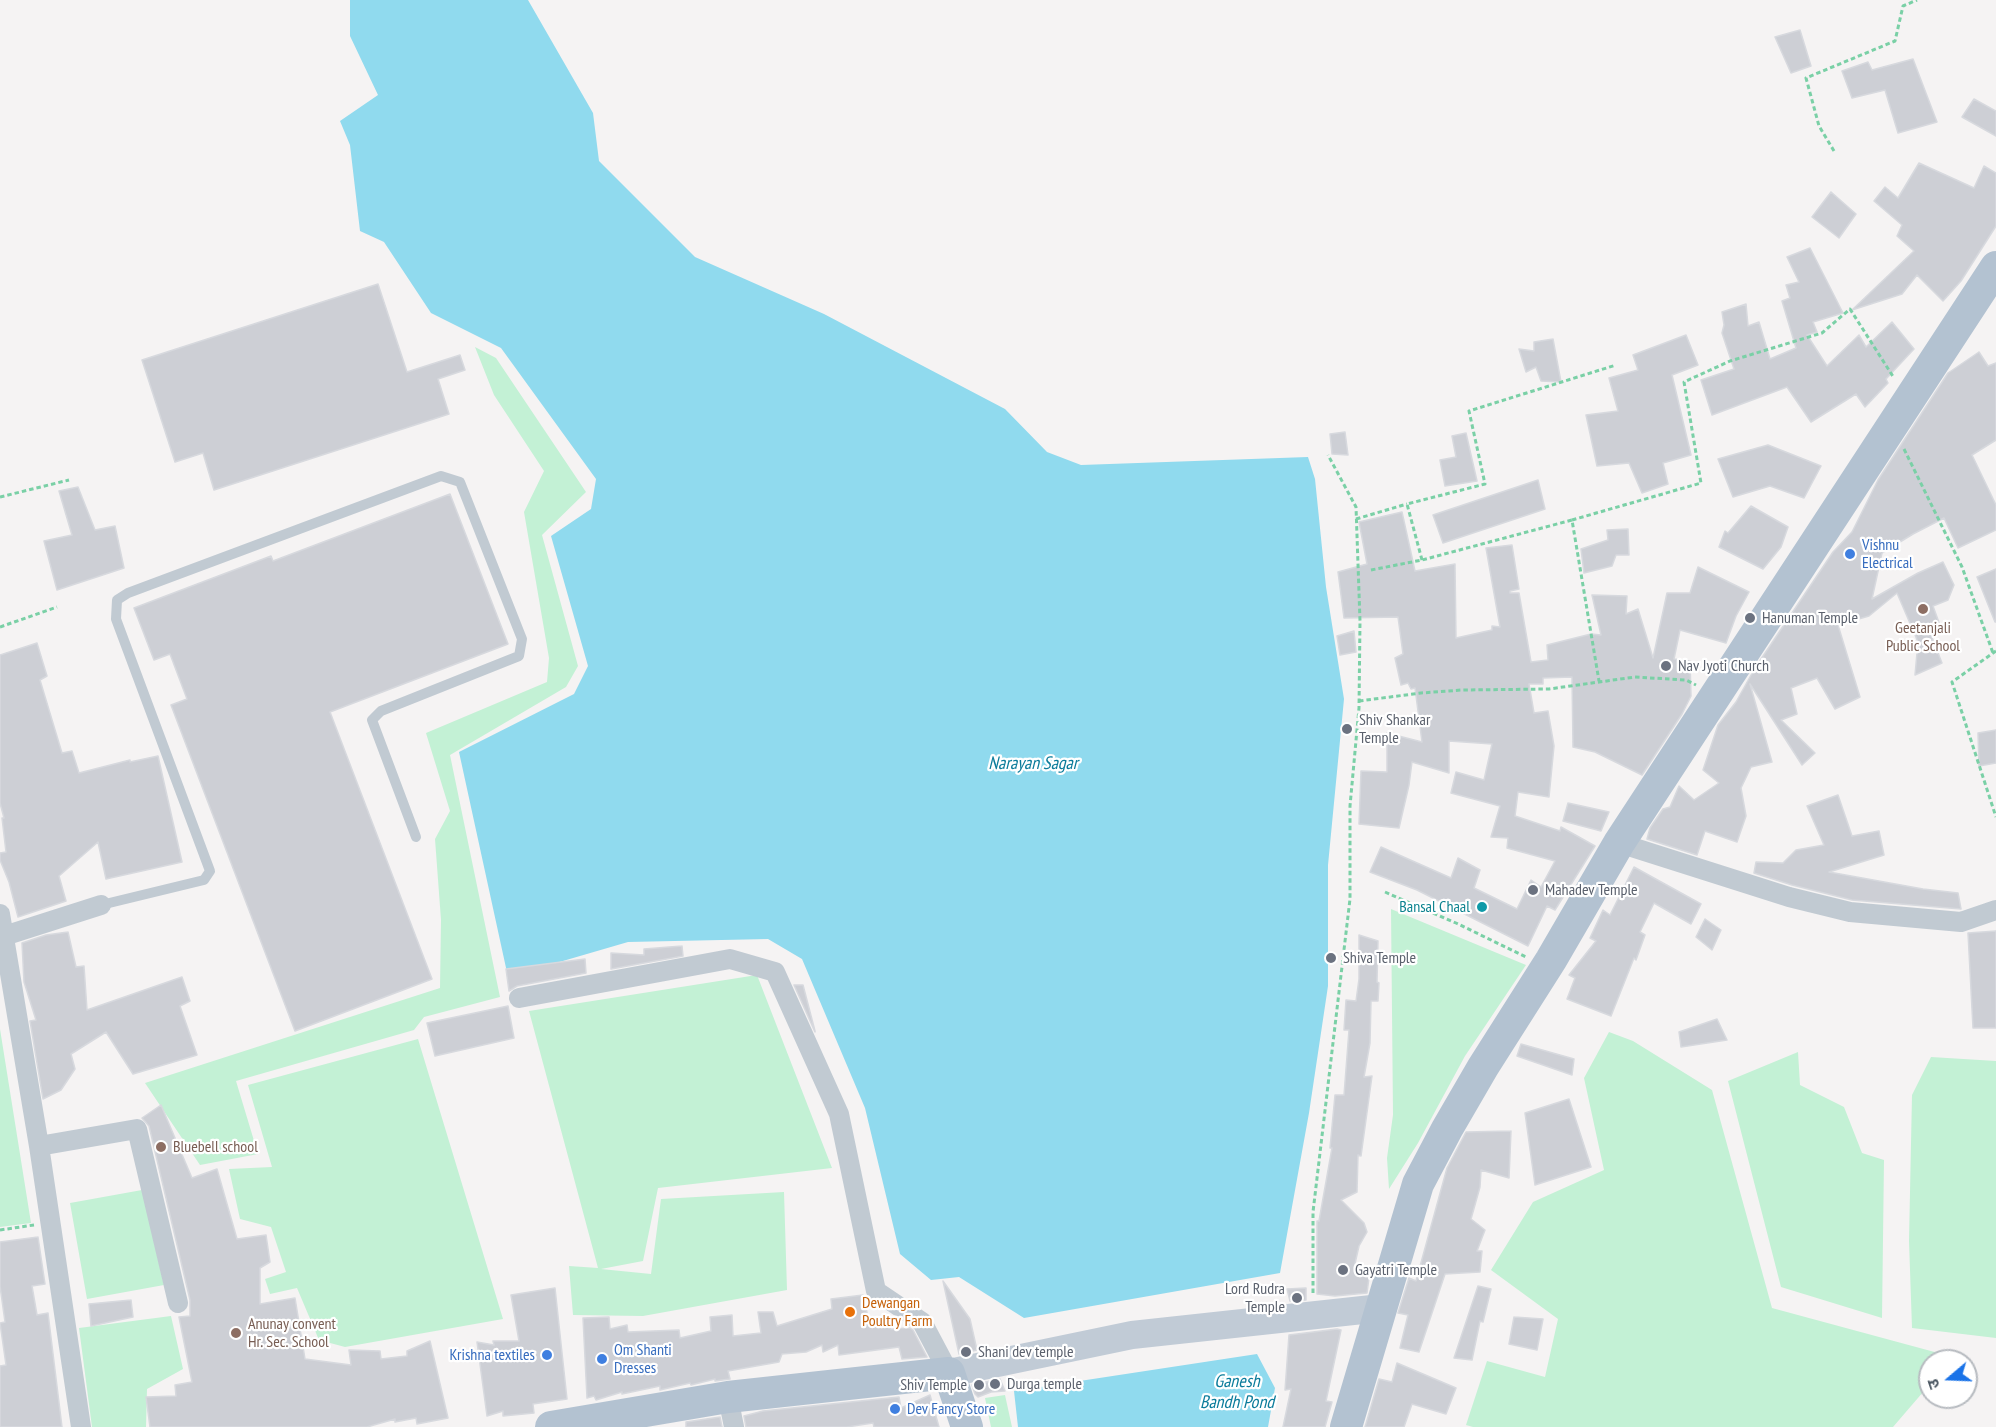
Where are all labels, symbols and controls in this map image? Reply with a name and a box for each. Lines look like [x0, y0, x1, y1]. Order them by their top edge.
place label: Vishnu Electrical [1862, 535, 1913, 573]
marker: Vishnu Electrical [1843, 547, 1857, 561]
marker: Geetanjali Public School [1916, 602, 1930, 616]
place label: Hanuman Temple [1762, 608, 1858, 628]
marker: Hanuman Temple [1743, 611, 1757, 625]
place label: Geetanjali Public School [1886, 618, 1960, 656]
place label: Nav Jyoti Church [1678, 656, 1769, 676]
marker: Nav Jyoti Church [1659, 659, 1673, 673]
place label: Shiv Shankar Temple [1359, 710, 1430, 748]
marker: Shiv Shankar Temple [1340, 722, 1354, 736]
water label: Narayan Sagar [988, 753, 1078, 775]
place label: Mahadev Temple [1545, 880, 1638, 900]
marker: Mahadev Temple [1526, 883, 1540, 897]
place label: Bansal Chaal [1399, 897, 1470, 917]
marker: Bansal Chaal [1475, 900, 1489, 914]
place label: Shiva Temple [1343, 948, 1416, 968]
marker: Shiva Temple [1324, 951, 1338, 965]
place label: Bluebell school [173, 1137, 258, 1157]
marker: Bluebell school [154, 1140, 168, 1154]
place label: Gayatri Temple [1355, 1260, 1437, 1280]
marker: Gayatri Temple [1336, 1263, 1350, 1277]
place label: Lord Rudra Temple [1225, 1279, 1285, 1317]
marker: Lord Rudra Temple [1290, 1291, 1304, 1305]
place label: Dewangan Poultry Farm [862, 1293, 932, 1331]
marker: Dewangan Poultry Farm [843, 1305, 857, 1319]
place label: Anunay convent Hr. Sec. School [248, 1314, 336, 1352]
marker: Anunay convent Hr. Sec. School [229, 1326, 243, 1340]
place label: Om Shanti Dresses [614, 1340, 672, 1378]
place label: Shani dev temple [978, 1342, 1074, 1362]
place label: Krishna textiles [450, 1345, 535, 1365]
marker: Shani dev temple [959, 1345, 973, 1359]
marker: Krishna textiles [540, 1348, 554, 1362]
north arrow [1918, 1349, 1978, 1409]
marker: Om Shanti Dresses [595, 1352, 609, 1366]
water label: Ganesh Bandh Pond [1200, 1371, 1274, 1414]
place label: Durga temple [1007, 1374, 1082, 1394]
place label: Shiv Temple [900, 1375, 967, 1395]
marker: Durga temple [988, 1377, 1002, 1391]
text: उ [1922, 1377, 1944, 1392]
marker: Shiv Temple [972, 1378, 986, 1392]
place label: Dev Fancy Store [907, 1399, 995, 1419]
marker: Dev Fancy Store [888, 1402, 902, 1416]

